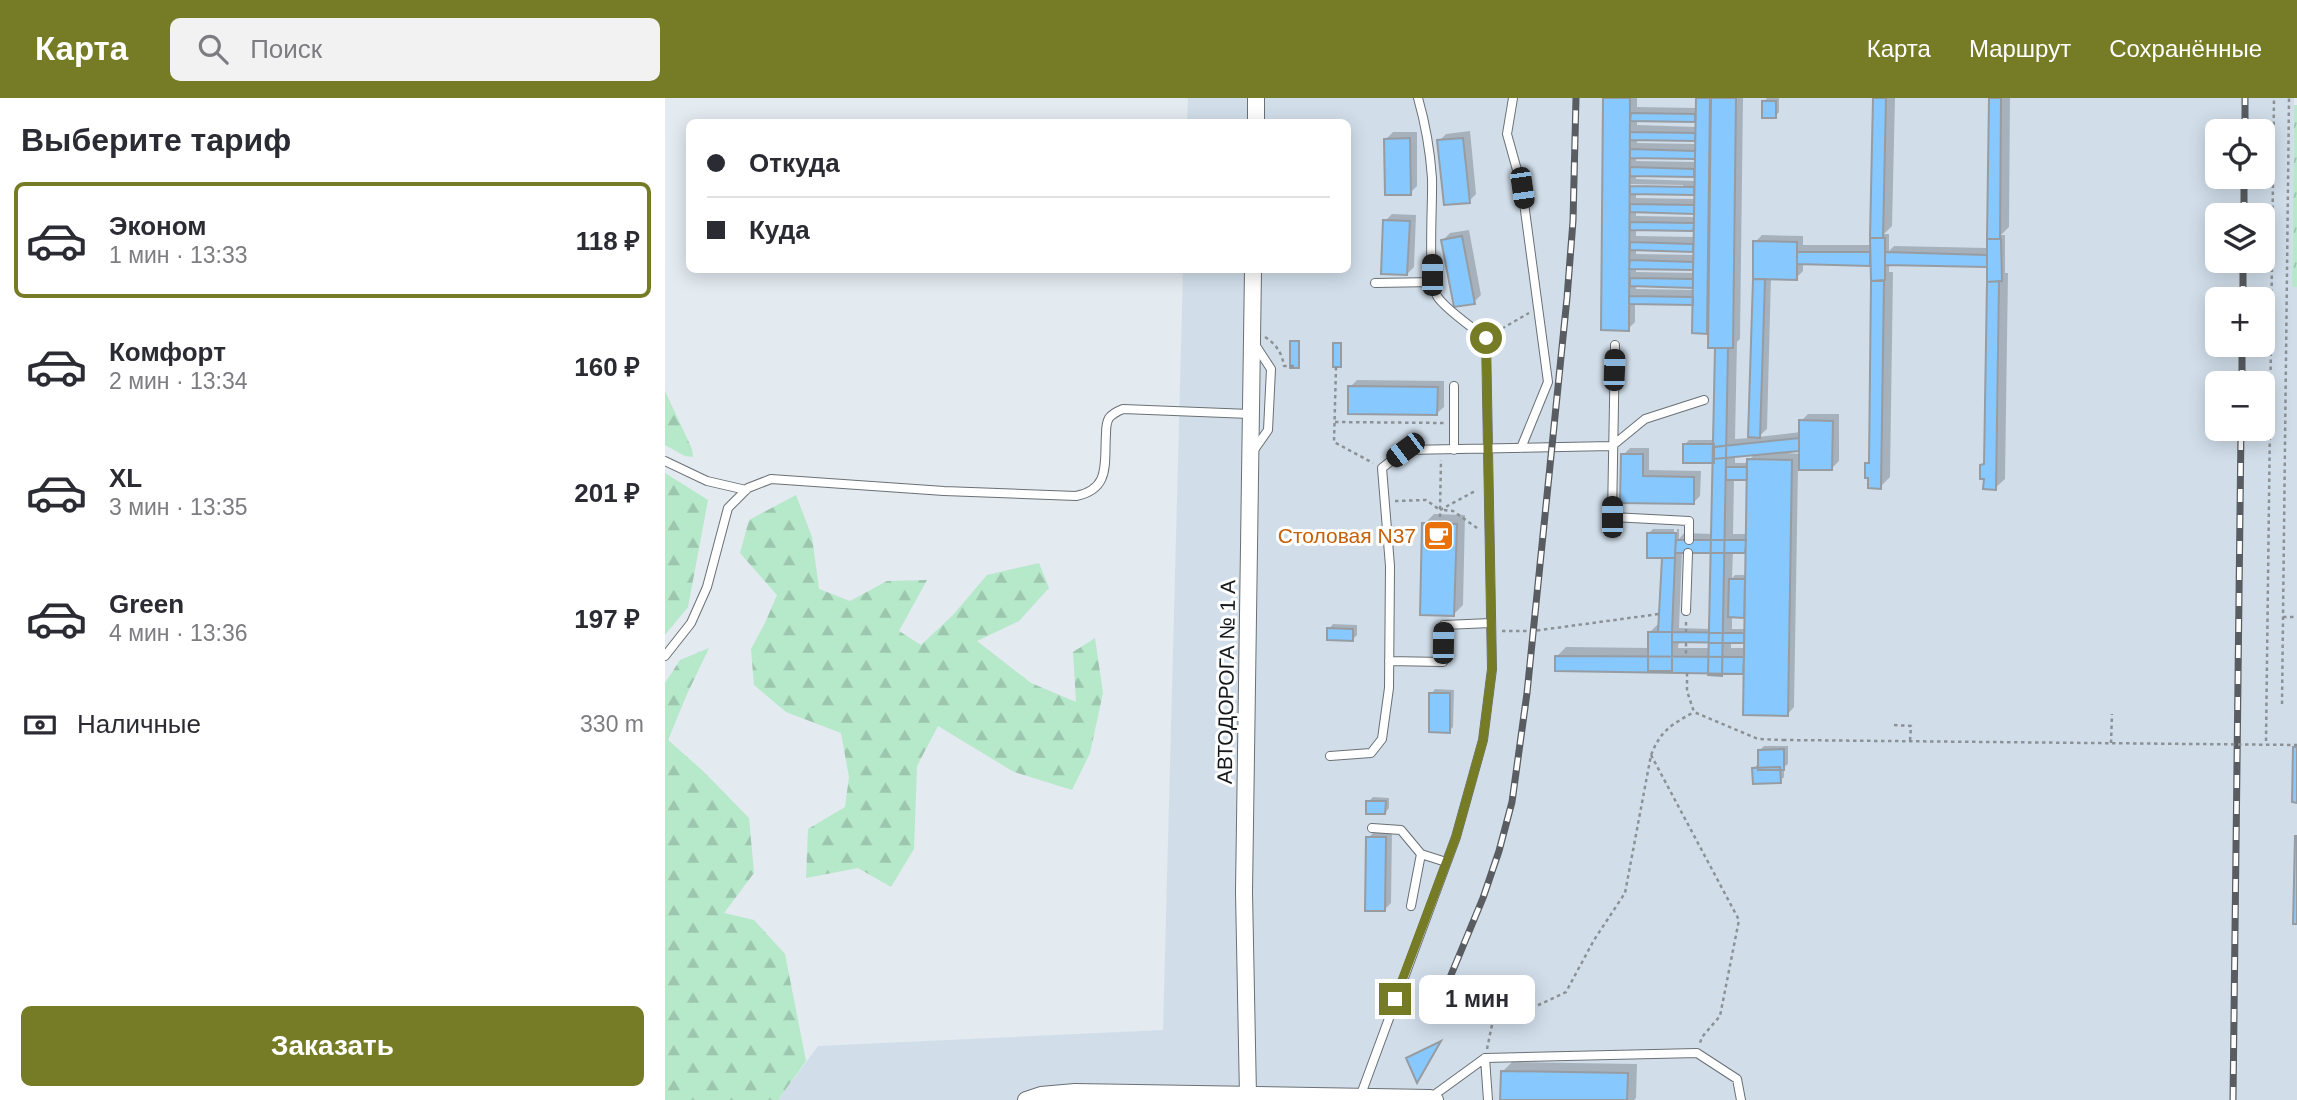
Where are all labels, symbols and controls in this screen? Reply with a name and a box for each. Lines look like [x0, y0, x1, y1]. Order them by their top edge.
search box [170, 18, 660, 81]
text: Карта [35, 30, 128, 67]
icon: search [194, 30, 232, 68]
text: Поиск [250, 34, 322, 64]
text: Карта [1867, 35, 1931, 62]
text: Маршрут [1969, 35, 2071, 62]
text: Сохранённые [2109, 35, 2262, 62]
map controls [2205, 119, 2275, 441]
button: locate [2205, 119, 2275, 189]
text: Выберите тариф [21, 122, 291, 158]
text: Откуда [749, 148, 840, 178]
car [1509, 166, 1536, 210]
button: layers [2205, 203, 2275, 273]
icon: car [25, 209, 88, 272]
text: Эконом [109, 211, 207, 241]
text: Куда [749, 215, 810, 245]
text: 118 ₽ [576, 226, 640, 256]
text: 1 мин · 13:33 [109, 242, 248, 268]
car [1422, 254, 1443, 296]
button: + [2205, 287, 2275, 357]
route start [1470, 322, 1502, 354]
icon: car [25, 335, 88, 398]
text: Комфорт [109, 337, 226, 367]
car [1603, 349, 1626, 391]
text: 160 ₽ [574, 352, 640, 382]
text: 2 мин · 13:34 [109, 368, 248, 394]
button: − [2205, 371, 2275, 441]
car [1382, 429, 1429, 471]
icon: car [25, 461, 88, 524]
text: XL [109, 463, 142, 493]
text: 201 ₽ [574, 478, 640, 508]
text: 3 мин · 13:35 [109, 494, 248, 520]
car [1602, 496, 1623, 538]
cafe icon: Столовая N37 [1422, 518, 1456, 552]
place label: Столовая N37 [1278, 524, 1416, 547]
street label: АВТОДОРОГА № 1 А [1213, 580, 1239, 784]
icon: car [25, 587, 88, 650]
text: Green [109, 589, 184, 619]
text: 197 ₽ [574, 604, 640, 634]
text: 4 мин · 13:36 [109, 620, 248, 646]
car [1433, 622, 1454, 664]
icon: cash [21, 706, 59, 744]
text: Наличные [77, 709, 201, 739]
text: 330 m [580, 711, 644, 737]
callout: 1 мин [1419, 974, 1535, 1024]
route end [1379, 983, 1411, 1015]
text: 1 мин [1445, 986, 1509, 1012]
button: Заказать [21, 1006, 644, 1086]

